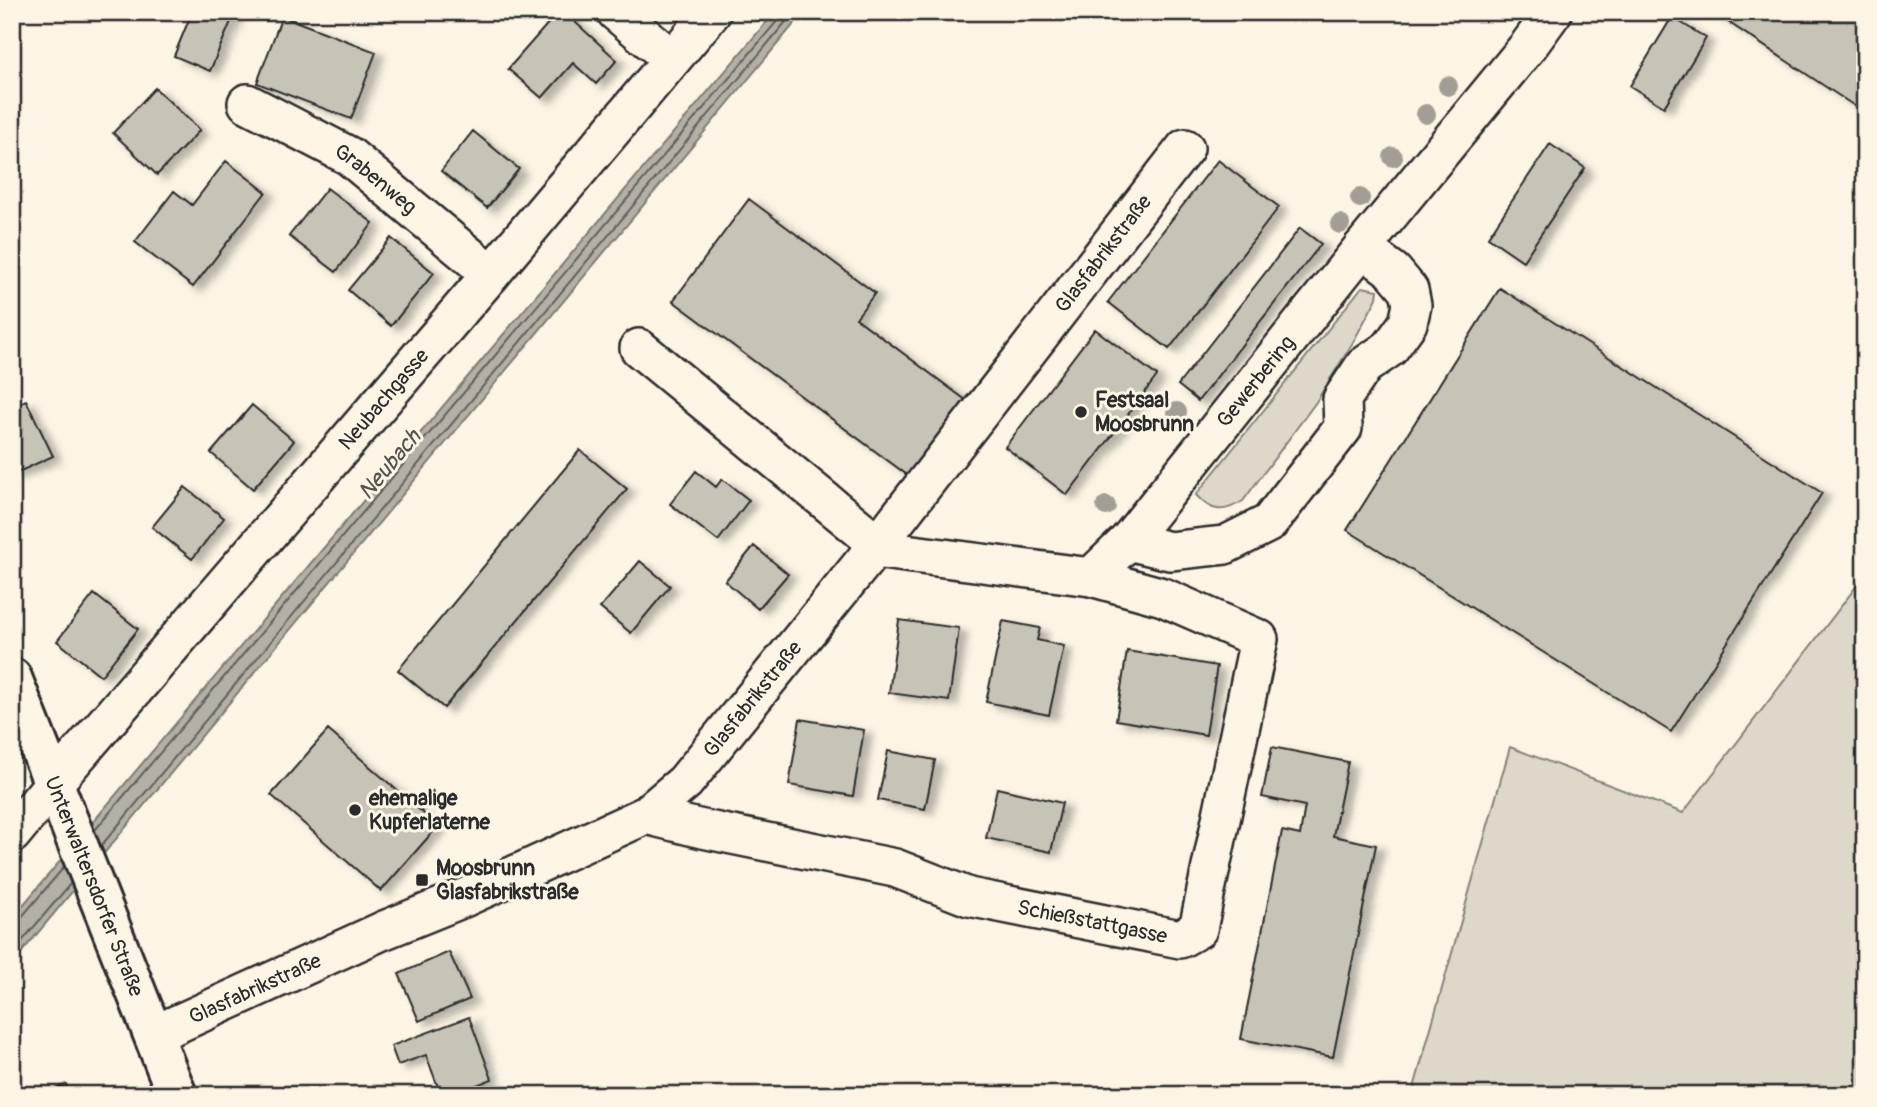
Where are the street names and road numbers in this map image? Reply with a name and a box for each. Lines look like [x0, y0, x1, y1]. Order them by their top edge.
street label: Grabenweg [330, 138, 422, 221]
street label: Glasfabrikstraße [1049, 189, 1158, 318]
street label: Gewerbering [1211, 330, 1301, 433]
street label: Neubachgasse [333, 343, 435, 456]
street label: Glasfabrikstraße [697, 635, 809, 763]
street label: Unterwaltersdorfer Straße [38, 772, 150, 1001]
street label: Schießstattgasse [1015, 894, 1170, 950]
street label: Glasfabrikstraße [185, 947, 326, 1031]

